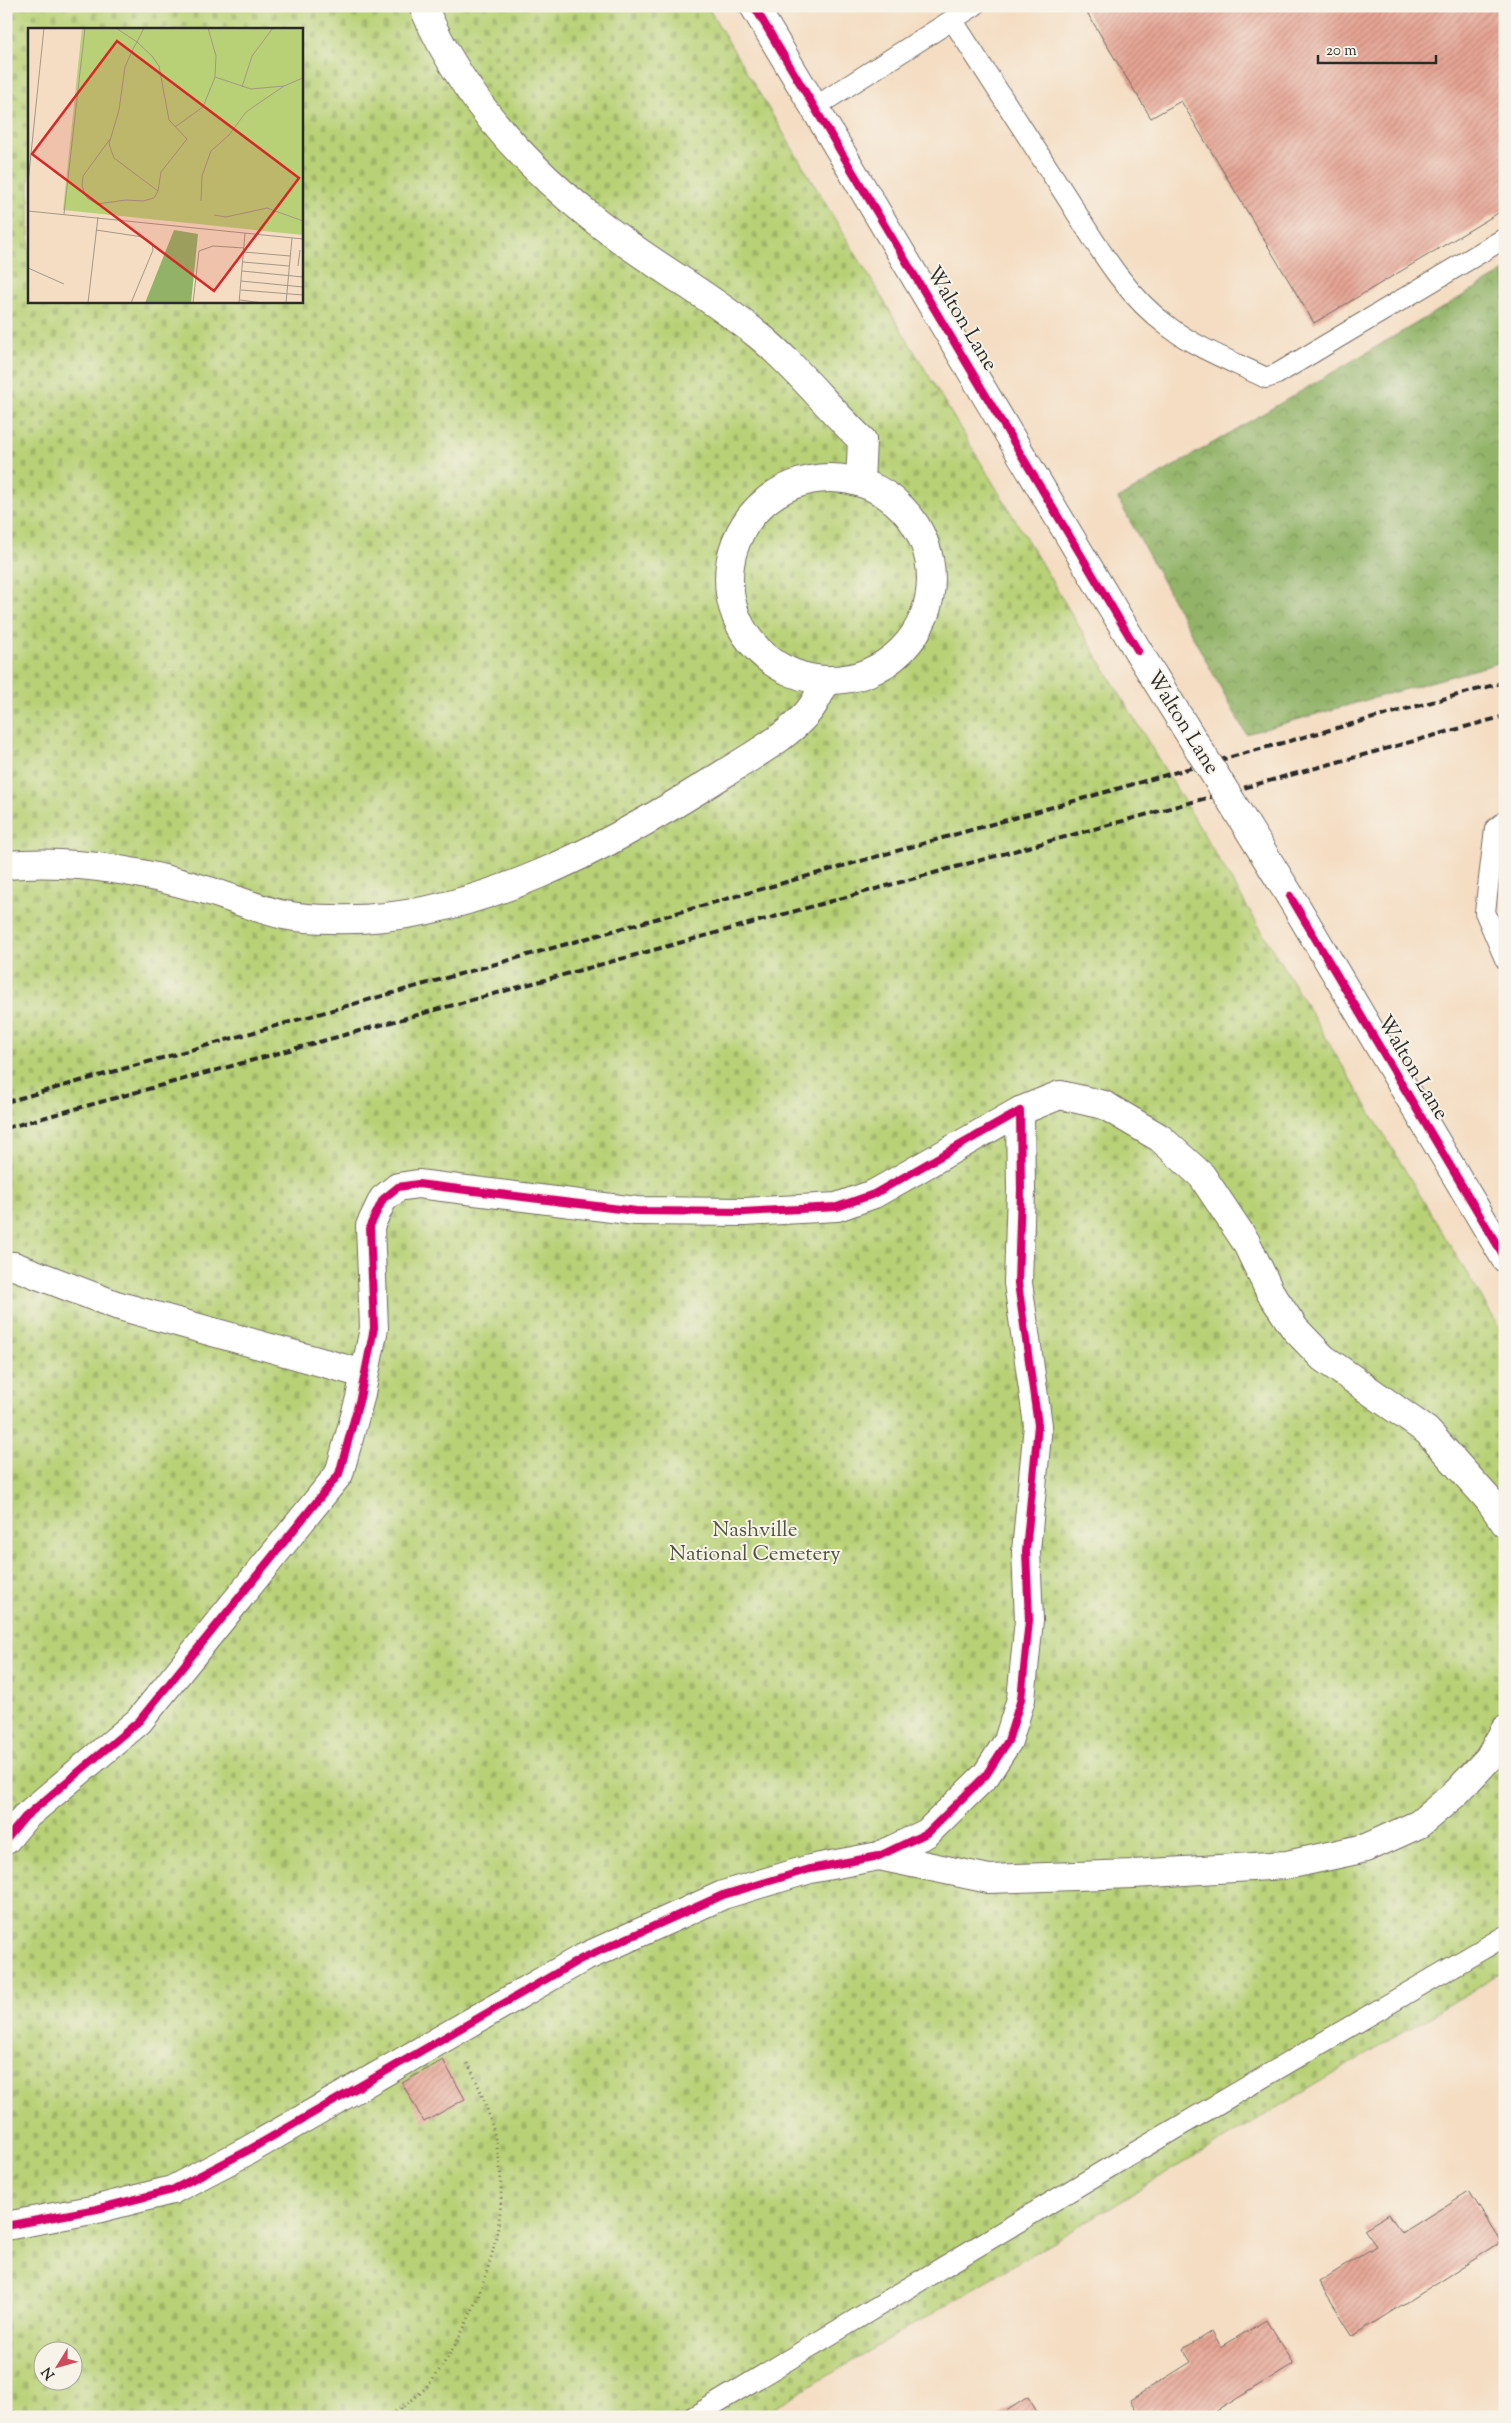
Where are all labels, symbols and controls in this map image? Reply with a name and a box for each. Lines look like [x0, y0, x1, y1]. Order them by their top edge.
inset map [28, 28, 302, 302]
scale bar [1318, 32, 1436, 64]
text: 20 m [1326, 41, 1357, 62]
street label: Walton Lane [918, 261, 1004, 377]
street label: Walton Lane [1138, 665, 1226, 781]
street label: Walton Lane [1369, 1010, 1455, 1126]
park label: Nashville National Cemetery [669, 1516, 841, 1570]
north arrow [32, 2340, 82, 2390]
text: N [38, 2362, 61, 2383]

